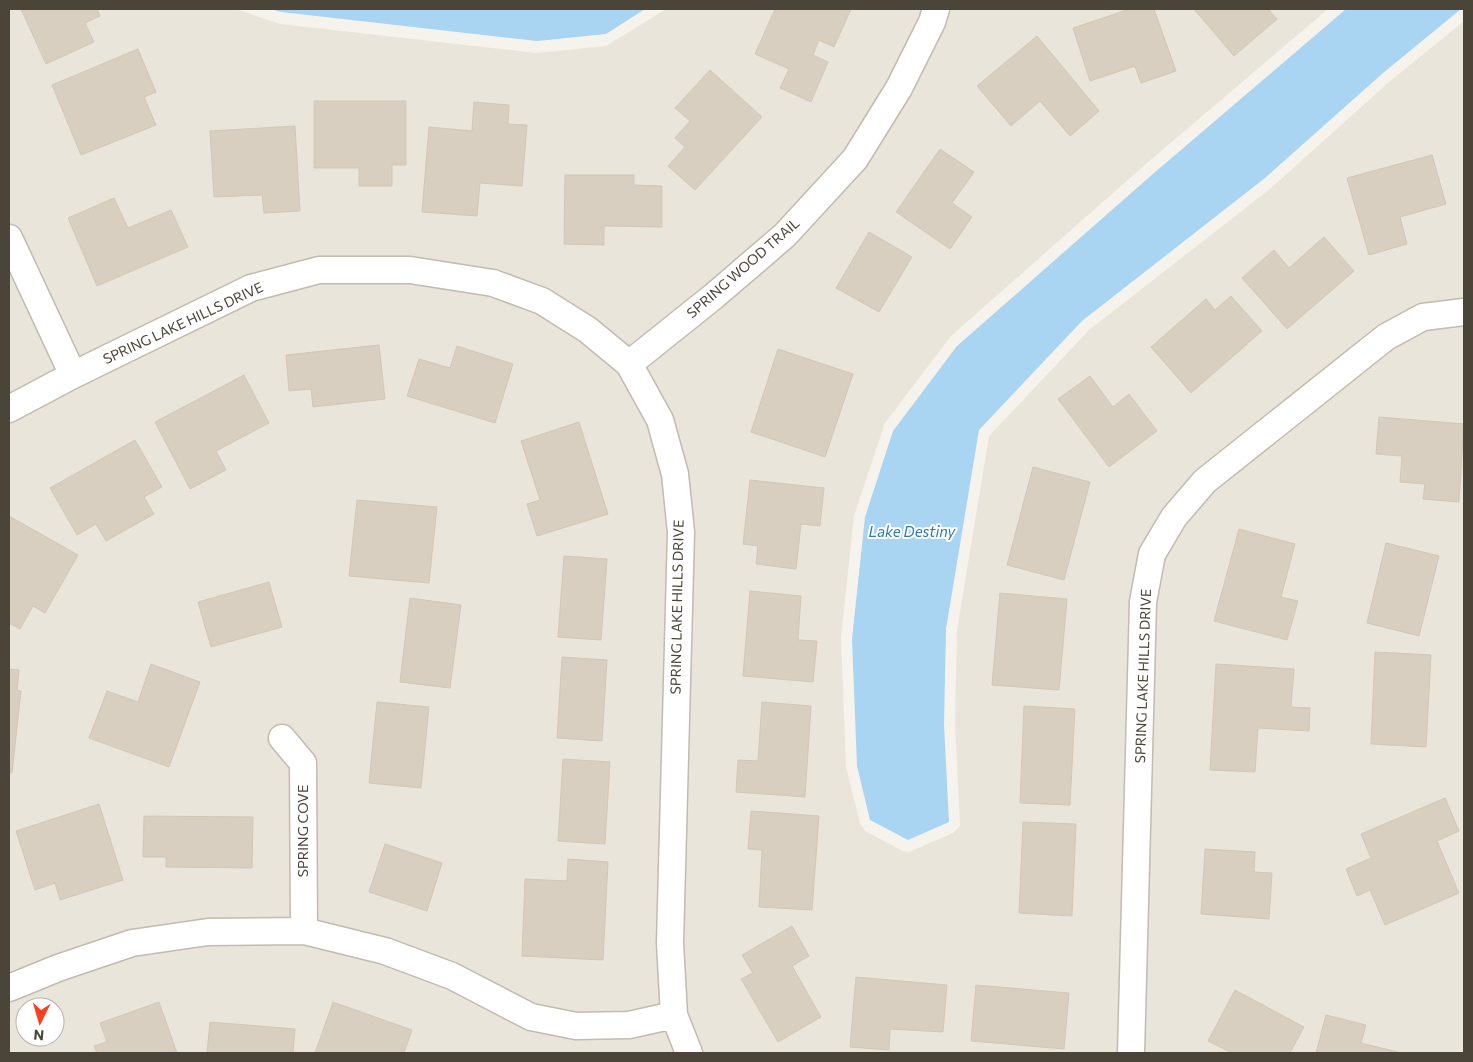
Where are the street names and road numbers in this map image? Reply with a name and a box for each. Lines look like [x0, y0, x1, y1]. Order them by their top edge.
street label: SPRING WOOD TRAIL [683, 214, 802, 321]
street label: SPRING LAKE HILLS DRIVE [100, 278, 266, 367]
street label: SPRING LAKE HILLS DRIVE [666, 520, 687, 694]
street label: SPRING LAKE HILLS DRIVE [1131, 588, 1154, 764]
street label: SPRING COVE [294, 785, 311, 877]

